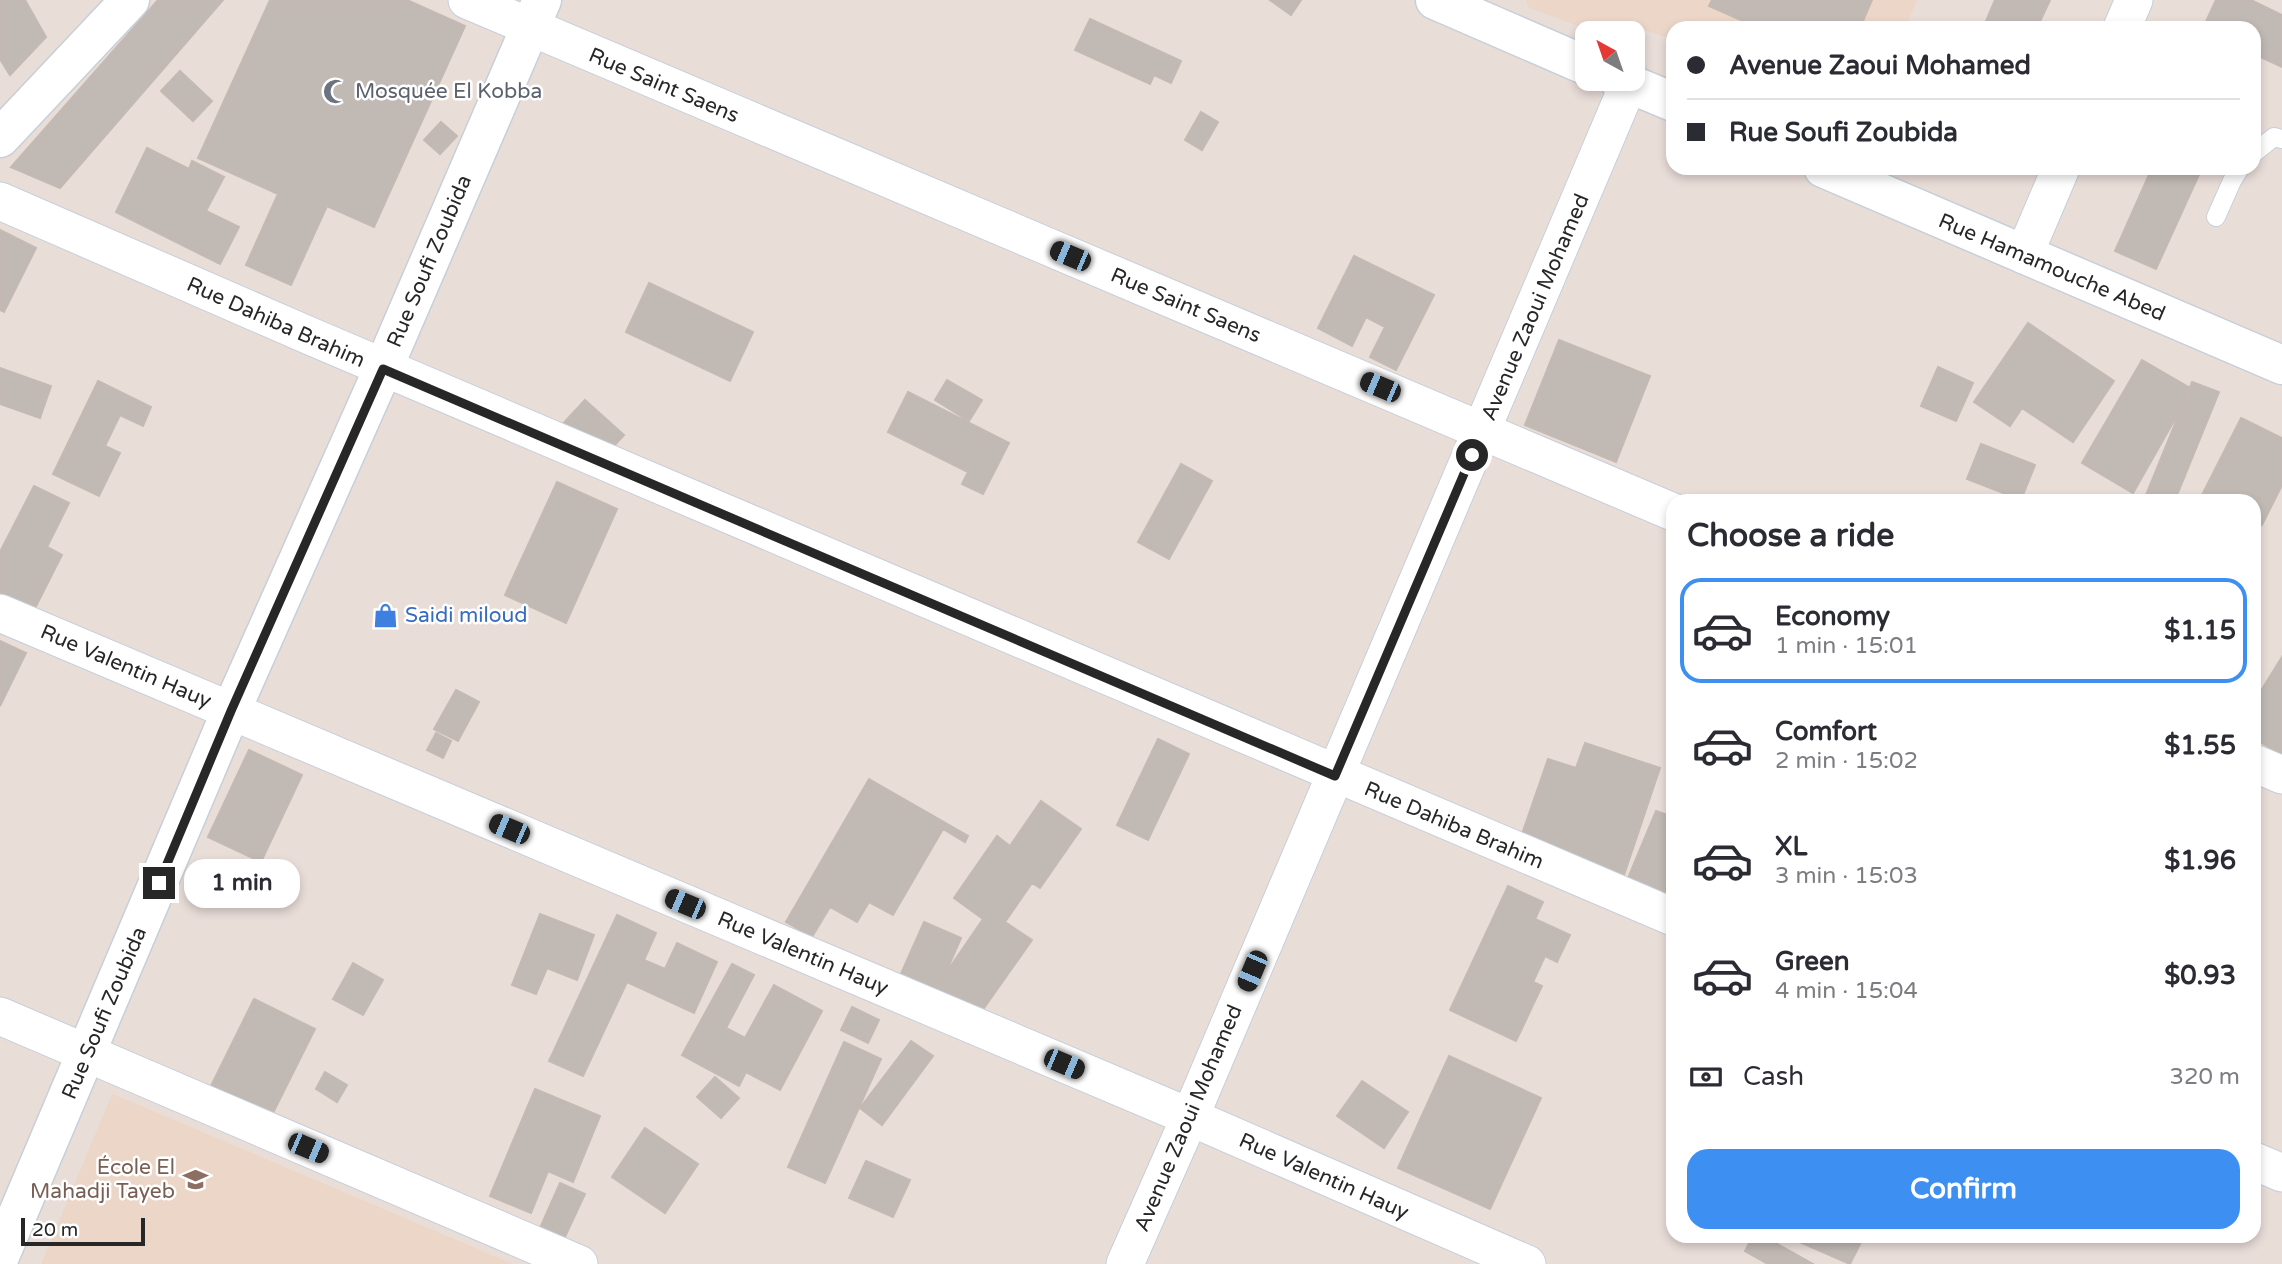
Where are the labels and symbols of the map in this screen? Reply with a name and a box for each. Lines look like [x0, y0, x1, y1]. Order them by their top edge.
north arrow [1575, 21, 1645, 91]
street label: Rue Saint Saens [585, 43, 743, 128]
mosque icon: Mosquée El Kobba [321, 77, 349, 105]
place label: Mosquée El Kobba [355, 79, 542, 104]
street label: Rue Soufi Zoubida [382, 171, 477, 351]
street label: Avenue Zaoui Mohamed [1476, 190, 1595, 424]
street label: Rue Hamamouche Abed [1935, 208, 2169, 327]
car [1047, 238, 1094, 274]
street label: Rue Saint Saens [1107, 263, 1265, 348]
street label: Rue Dahiba Brahim [183, 272, 369, 373]
car [1357, 369, 1404, 405]
route start [1456, 439, 1488, 471]
shop icon: Saidi miloud [371, 601, 399, 629]
place label: Saidi miloud [405, 603, 527, 628]
street label: Rue Valentin Hauy [37, 619, 215, 714]
street label: Rue Dahiba Brahim [1360, 776, 1547, 875]
car [486, 811, 533, 847]
callout: 1 min [184, 858, 299, 908]
route end [143, 867, 175, 899]
car [662, 886, 709, 922]
street label: Rue Valentin Hauy [714, 906, 892, 1001]
street label: Rue Soufi Zoubida [57, 923, 152, 1103]
car [1235, 948, 1270, 994]
street label: Avenue Zaoui Mohamed [1129, 1001, 1248, 1235]
car [1041, 1046, 1088, 1082]
street label: Rue Valentin Hauy [1235, 1128, 1413, 1225]
car [285, 1130, 332, 1166]
place label: École El Mahadji Tayeb [30, 1155, 175, 1204]
school or university icon: École El Mahadji Tayeb [181, 1165, 209, 1193]
scale bar [21, 1215, 145, 1247]

